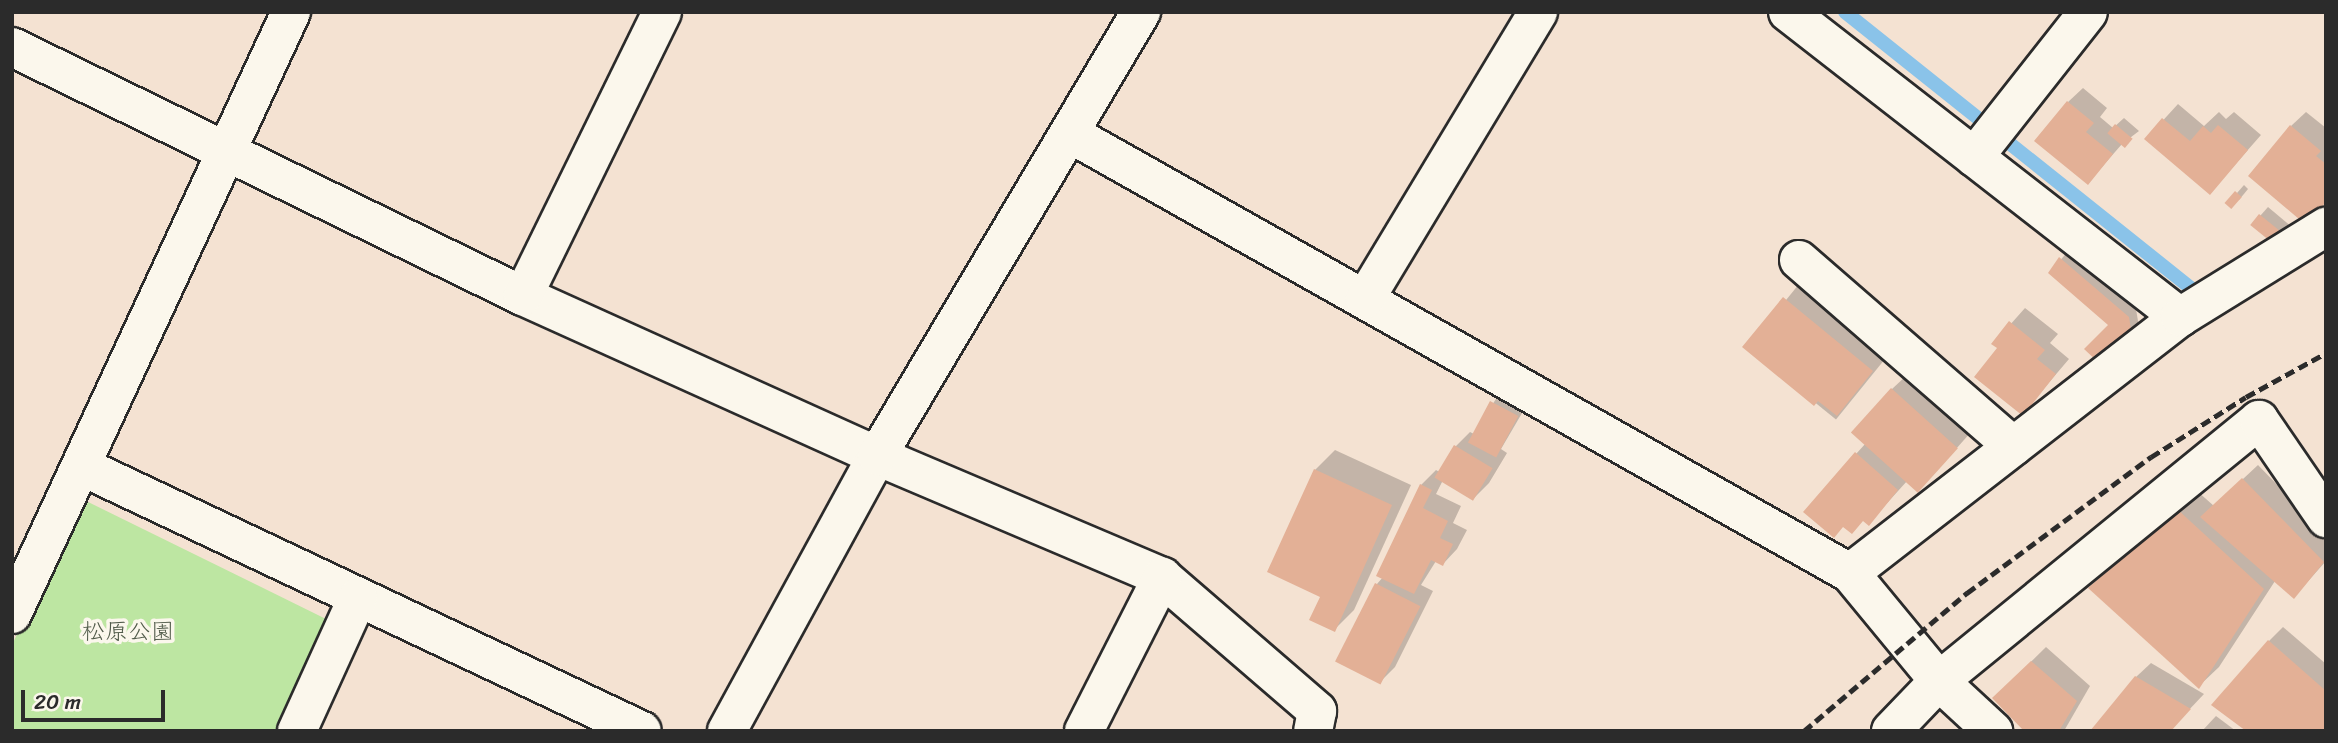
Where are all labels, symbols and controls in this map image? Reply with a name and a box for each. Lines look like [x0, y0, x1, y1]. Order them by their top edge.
park label: 松原公園 [82, 618, 174, 646]
scale bar [24, 676, 168, 720]
text: 20 m [34, 683, 81, 721]

